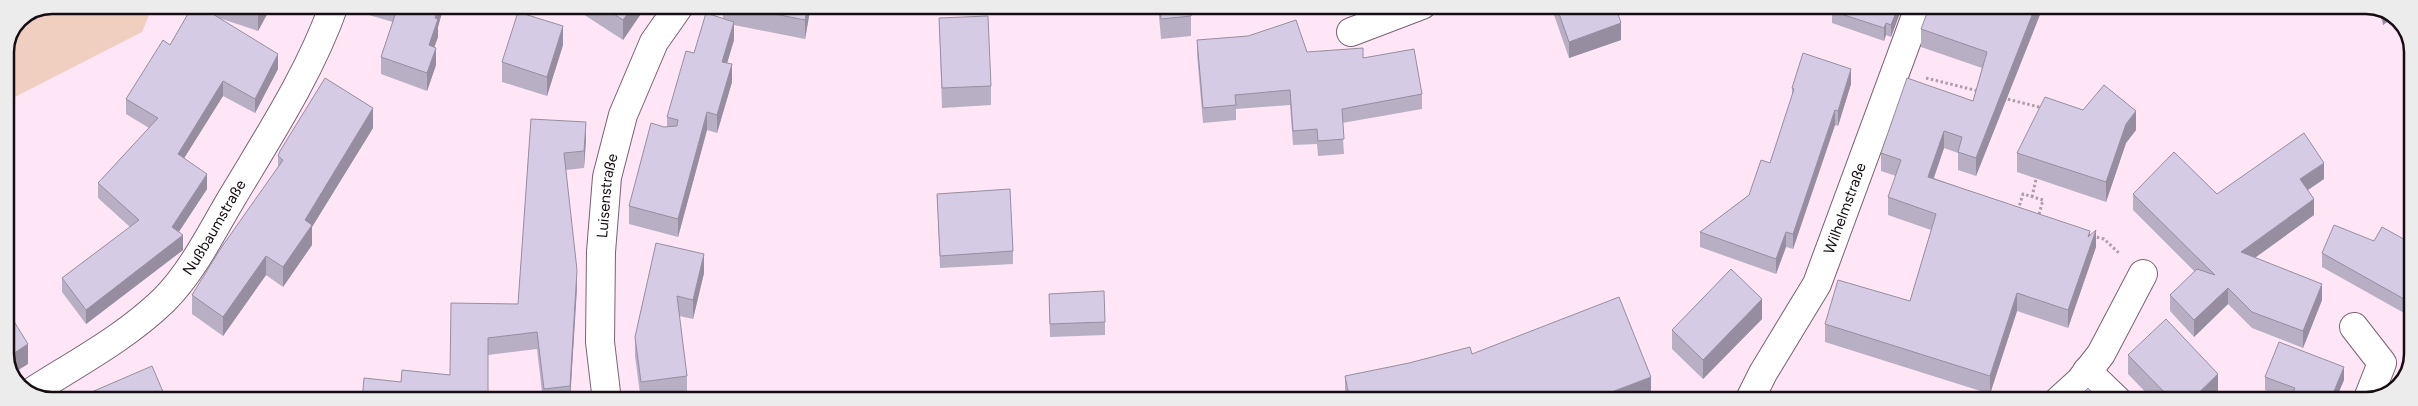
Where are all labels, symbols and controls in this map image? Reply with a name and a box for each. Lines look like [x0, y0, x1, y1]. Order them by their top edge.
street label: Luisenstraße [593, 152, 622, 239]
street label: Wilhelmstraße [1820, 160, 1870, 257]
street label: Nußbaumstraße [179, 176, 250, 279]

